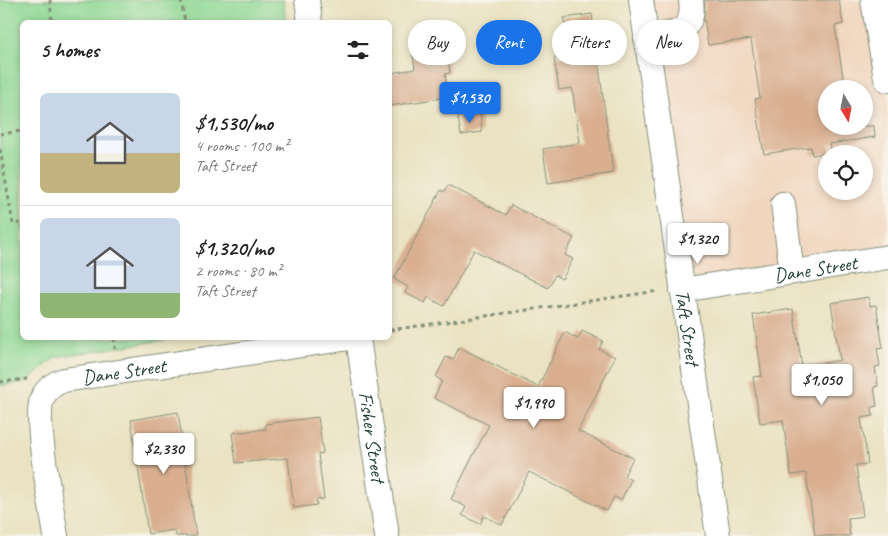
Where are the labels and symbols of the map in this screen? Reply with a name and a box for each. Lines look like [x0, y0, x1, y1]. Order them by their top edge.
north arrow [818, 80, 872, 135]
pin: $1,530 [429, 82, 511, 124]
pin: $1,320 [657, 222, 739, 265]
street label: Dane Street [772, 250, 861, 288]
street label: Taft Street [670, 288, 706, 370]
street label: Dane Street [81, 353, 170, 390]
pin: $1,050 [781, 364, 863, 406]
pin: $1,990 [493, 386, 575, 429]
street label: Fisher Street [353, 390, 391, 487]
pin: $2,330 [123, 432, 205, 475]

